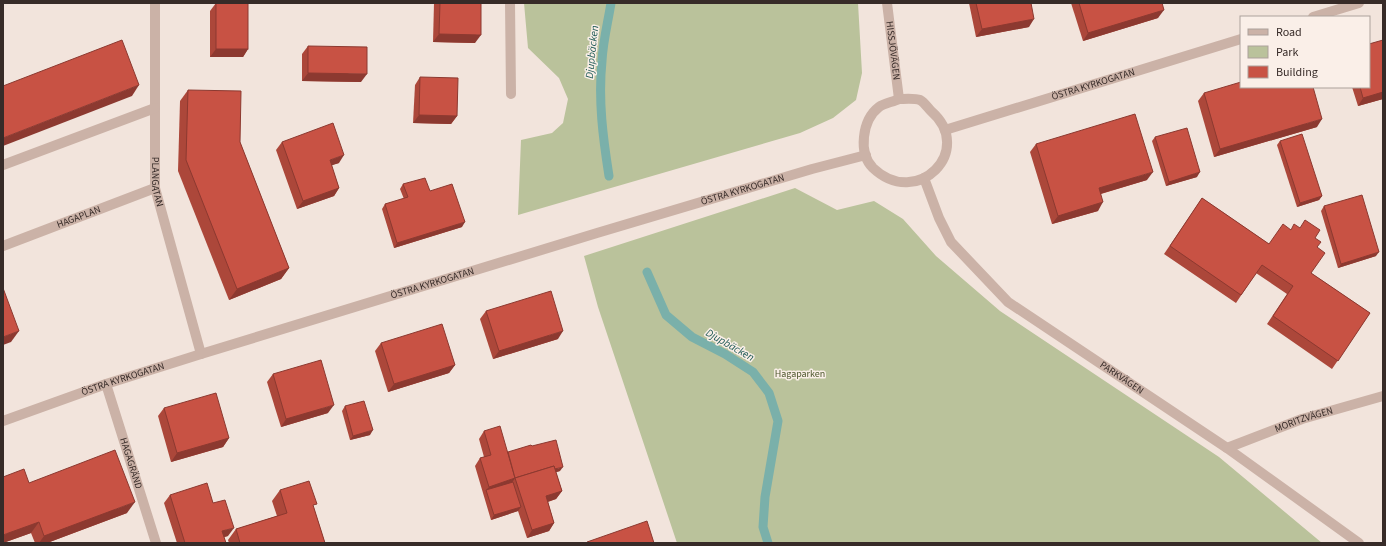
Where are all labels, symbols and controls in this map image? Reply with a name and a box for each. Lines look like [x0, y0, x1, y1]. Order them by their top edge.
legend [1240, 16, 1370, 88]
street label: HISSJÖVÄGEN [882, 20, 904, 81]
water label: Djupbäcken [582, 24, 602, 79]
text: Road [1276, 24, 1302, 41]
text: Park [1276, 44, 1298, 61]
text: Building [1276, 64, 1318, 81]
street label: ÖSTRA KYRKOGATAN [1050, 65, 1137, 104]
street label: PLANGATAN [148, 157, 167, 208]
street label: ÖSTRA KYRKOGATAN [699, 171, 786, 209]
street label: HAGAPLAN [55, 202, 103, 232]
street label: ÖSTRA KYRKOGATAN [389, 264, 476, 303]
water label: Djupbäcken [703, 325, 757, 365]
street label: PARKVÄGEN [1097, 358, 1147, 398]
street label: ÖSTRA KYRKOGATAN [79, 359, 166, 399]
park label: Hagaparken [775, 367, 825, 381]
street label: MORITZVÄGEN [1273, 404, 1335, 436]
street label: HAGAGRÄND [116, 436, 146, 491]

